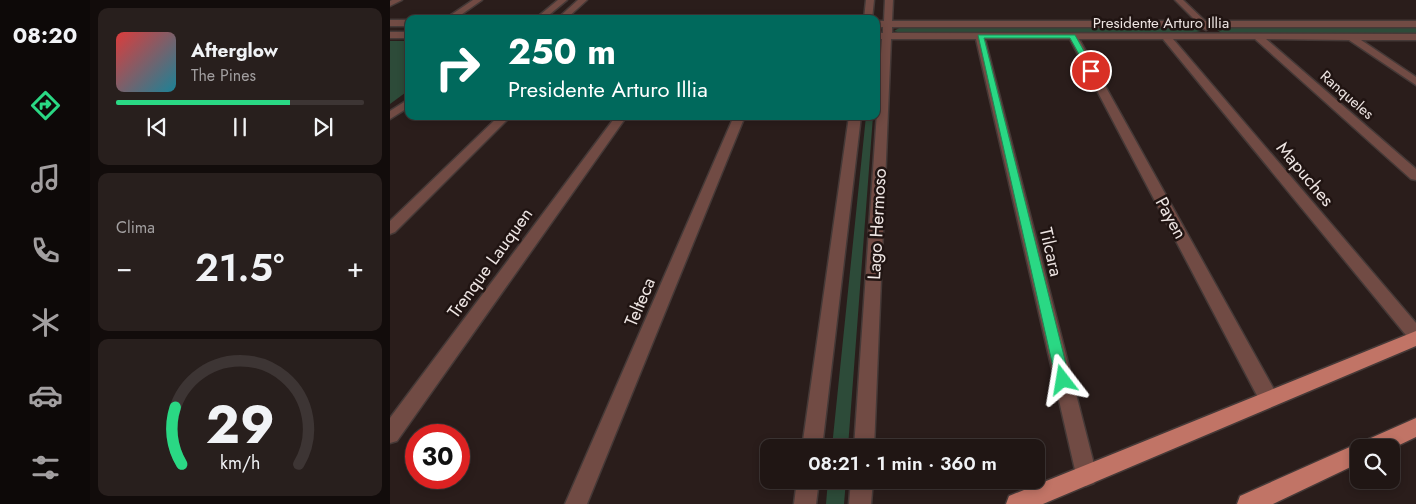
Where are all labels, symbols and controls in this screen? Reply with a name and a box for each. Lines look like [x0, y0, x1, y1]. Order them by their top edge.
street label: Presidente Arturo Illia [1093, 12, 1229, 34]
text: 08:20 [13, 19, 77, 51]
text: 250 m [508, 27, 616, 77]
icon: right [425, 35, 490, 100]
text: Afterglow [191, 37, 278, 64]
pin [1070, 50, 1112, 92]
icon: arrive [1077, 57, 1105, 85]
text: The Pines [191, 64, 256, 87]
street label: Ranqueles [1315, 65, 1379, 125]
text: Presidente Arturo Illia [508, 73, 708, 105]
icon: directions [28, 88, 63, 123]
icon: previous [143, 113, 171, 141]
icon: pause [226, 113, 254, 141]
icon: next [309, 113, 337, 141]
street label: Mapuches [1270, 136, 1340, 212]
icon: music [28, 161, 63, 196]
street label: Lago Hermoso [861, 167, 893, 280]
street label: Payen [1149, 192, 1193, 244]
street label: Trenque Lauquen [441, 203, 539, 323]
text: Clima [116, 216, 155, 239]
street label: Tilcara [1033, 225, 1069, 279]
icon: phone [28, 233, 63, 268]
text: 21.5° [195, 240, 284, 295]
text: − [116, 247, 133, 288]
text: + [347, 247, 364, 288]
street label: Telteca [618, 274, 662, 330]
icon: climate [28, 305, 63, 340]
position arrow [1036, 353, 1088, 405]
icon: car [28, 378, 63, 413]
text: 29 [206, 387, 274, 463]
speed limit sign: 30 [405, 424, 470, 489]
map controls [1350, 439, 1400, 489]
button: search [1350, 439, 1400, 489]
icon: filters [28, 450, 63, 485]
text: km/h [220, 450, 260, 476]
text: 08:21 · 1 min · 360 m [808, 450, 997, 477]

